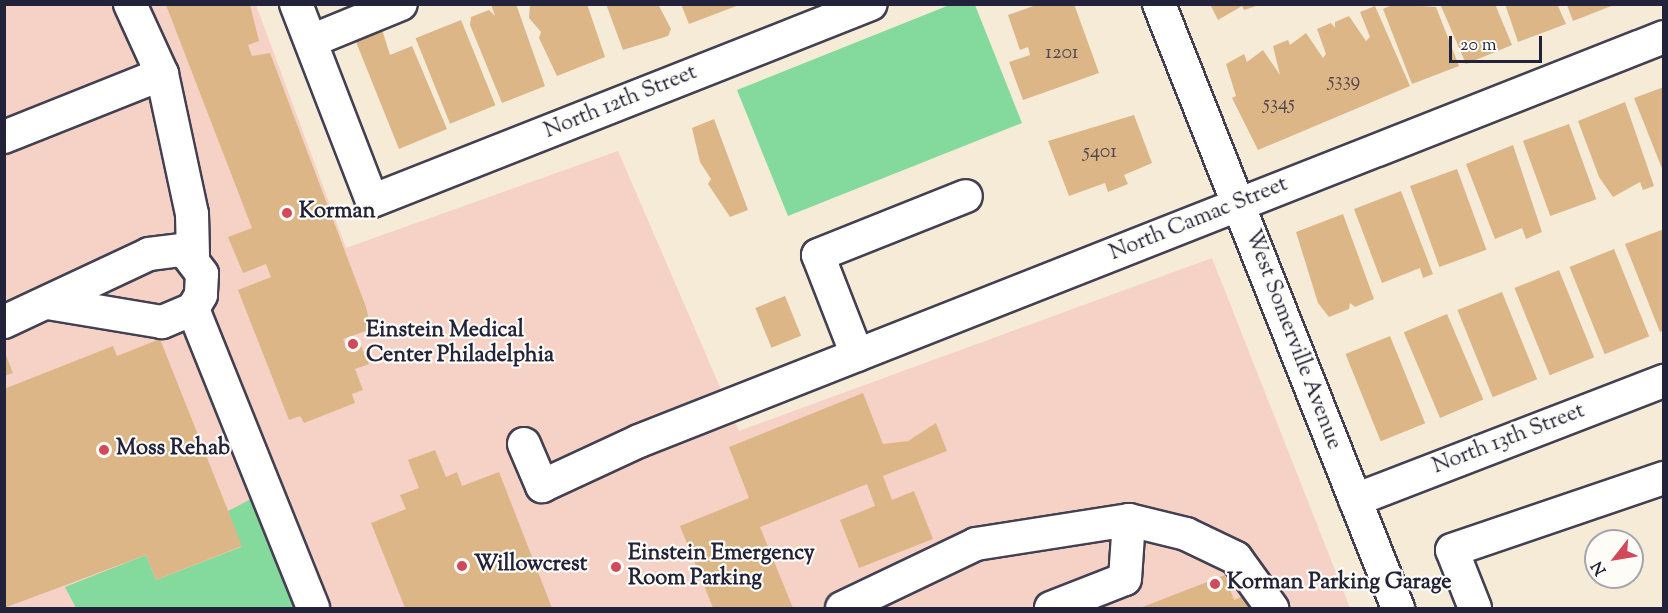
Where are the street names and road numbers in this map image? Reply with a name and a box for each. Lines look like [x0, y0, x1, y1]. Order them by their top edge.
street label: North 12th Street [541, 60, 701, 146]
street label: North Camac Street [1106, 172, 1292, 268]
street label: West Somerville Avenue [1238, 226, 1346, 454]
street label: North 13th Street [1429, 399, 1589, 481]

